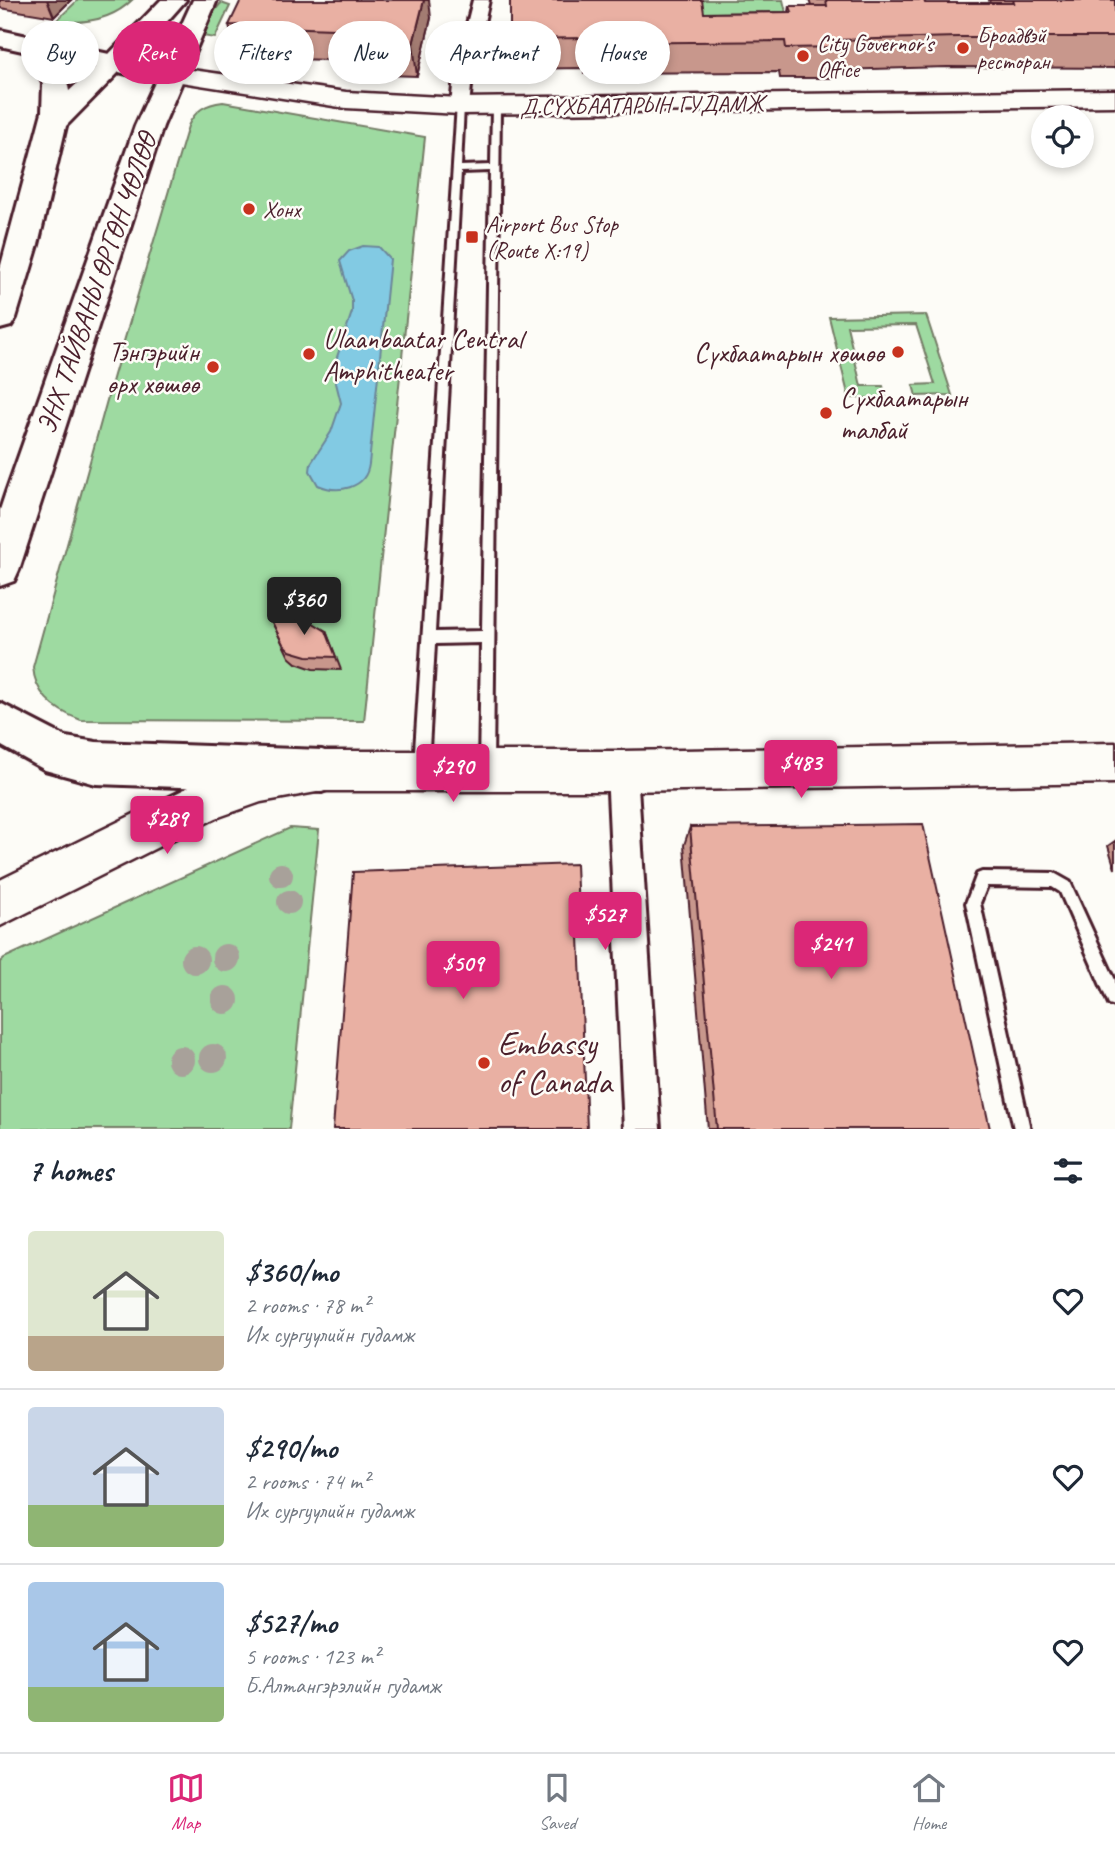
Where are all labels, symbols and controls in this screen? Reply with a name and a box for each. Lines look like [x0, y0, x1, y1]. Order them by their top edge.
chip: Buy [21, 21, 99, 84]
chip: Rent [113, 21, 200, 84]
chip: Filters [214, 21, 314, 84]
chip: New [328, 21, 411, 84]
chip: Apartment [425, 21, 561, 84]
chip: House [575, 21, 670, 84]
place label: Броадвэй ресторан [977, 21, 1051, 76]
place label: City Governor's Office [817, 29, 936, 84]
marker: Броадвэй ресторан [955, 40, 971, 56]
marker: City Governor's Office [795, 48, 811, 64]
street label: Д.СҮХБААТАРЫН ГУДАМЖ [520, 88, 769, 122]
map controls [1031, 105, 1094, 168]
button: locate [1031, 105, 1094, 168]
street label: ЭНХ ТАЙВАНЫ ӨРГӨН ЧӨЛӨӨ [28, 125, 165, 438]
place label: Хонх [263, 195, 302, 224]
marker: Хонх [241, 201, 257, 217]
place label: Airport Bus Stop (Route X:19) [486, 210, 619, 265]
marker: Airport Bus Stop (Route X:19) [464, 229, 480, 245]
place label: Ulaanbaatar Central Amphitheater [323, 321, 528, 388]
place label: Тэнгэрийн өрх хөшөө [106, 334, 201, 401]
place label: Сүхбаатарын хөшөө [694, 335, 886, 370]
marker: Сүхбаатарын хөшөө [890, 344, 906, 360]
marker: Ulaanbaatar Central Amphitheater [301, 346, 317, 362]
marker: Тэнгэрийн өрх хөшөө [205, 359, 221, 375]
place label: Сүхбаатарын талбай [840, 380, 969, 447]
marker: Сүхбаатарын талбай [818, 405, 834, 421]
pin: $360 [263, 578, 345, 637]
text: $360 [283, 585, 325, 614]
pin: $483 [760, 740, 842, 800]
pin: $290 [412, 744, 494, 804]
text: $483 [780, 748, 822, 777]
text: $290 [432, 752, 474, 781]
pin: $289 [126, 796, 208, 856]
text: $289 [146, 804, 188, 833]
pin: $527 [564, 892, 646, 952]
text: $527 [585, 900, 625, 929]
pin: $241 [790, 922, 872, 981]
text: $241 [810, 929, 852, 958]
pin: $509 [422, 942, 504, 1001]
text: $509 [443, 949, 483, 978]
place label: Embassy of Canada [498, 1023, 614, 1103]
marker: Embassy of Canada [476, 1055, 492, 1071]
text: 7 homes [28, 1152, 113, 1190]
icon: filters [1049, 1152, 1087, 1190]
text: $360/mo [245, 1253, 338, 1291]
icon: home [84, 1259, 168, 1343]
icon: heart [1049, 1282, 1087, 1320]
text: 2 rooms · 78 m² [245, 1291, 369, 1320]
text: Их сургуулийн гудамж [245, 1320, 414, 1349]
text: $290/mo [245, 1429, 337, 1467]
icon: home [84, 1435, 168, 1519]
icon: heart [1049, 1458, 1087, 1496]
text: 2 rooms · 74 m² [245, 1467, 369, 1496]
text: Их сургуулийн гудамж [245, 1496, 414, 1525]
text: $527/mo [245, 1604, 337, 1642]
icon: home [84, 1610, 168, 1694]
icon: heart [1049, 1633, 1087, 1671]
text: 5 rooms · 123 m² [245, 1642, 380, 1671]
text: Б.Алтангэрэлийн гудамж [245, 1671, 440, 1700]
tab: Map [167, 1769, 205, 1835]
tab: Saved [538, 1769, 576, 1835]
tab: Home [910, 1769, 948, 1835]

